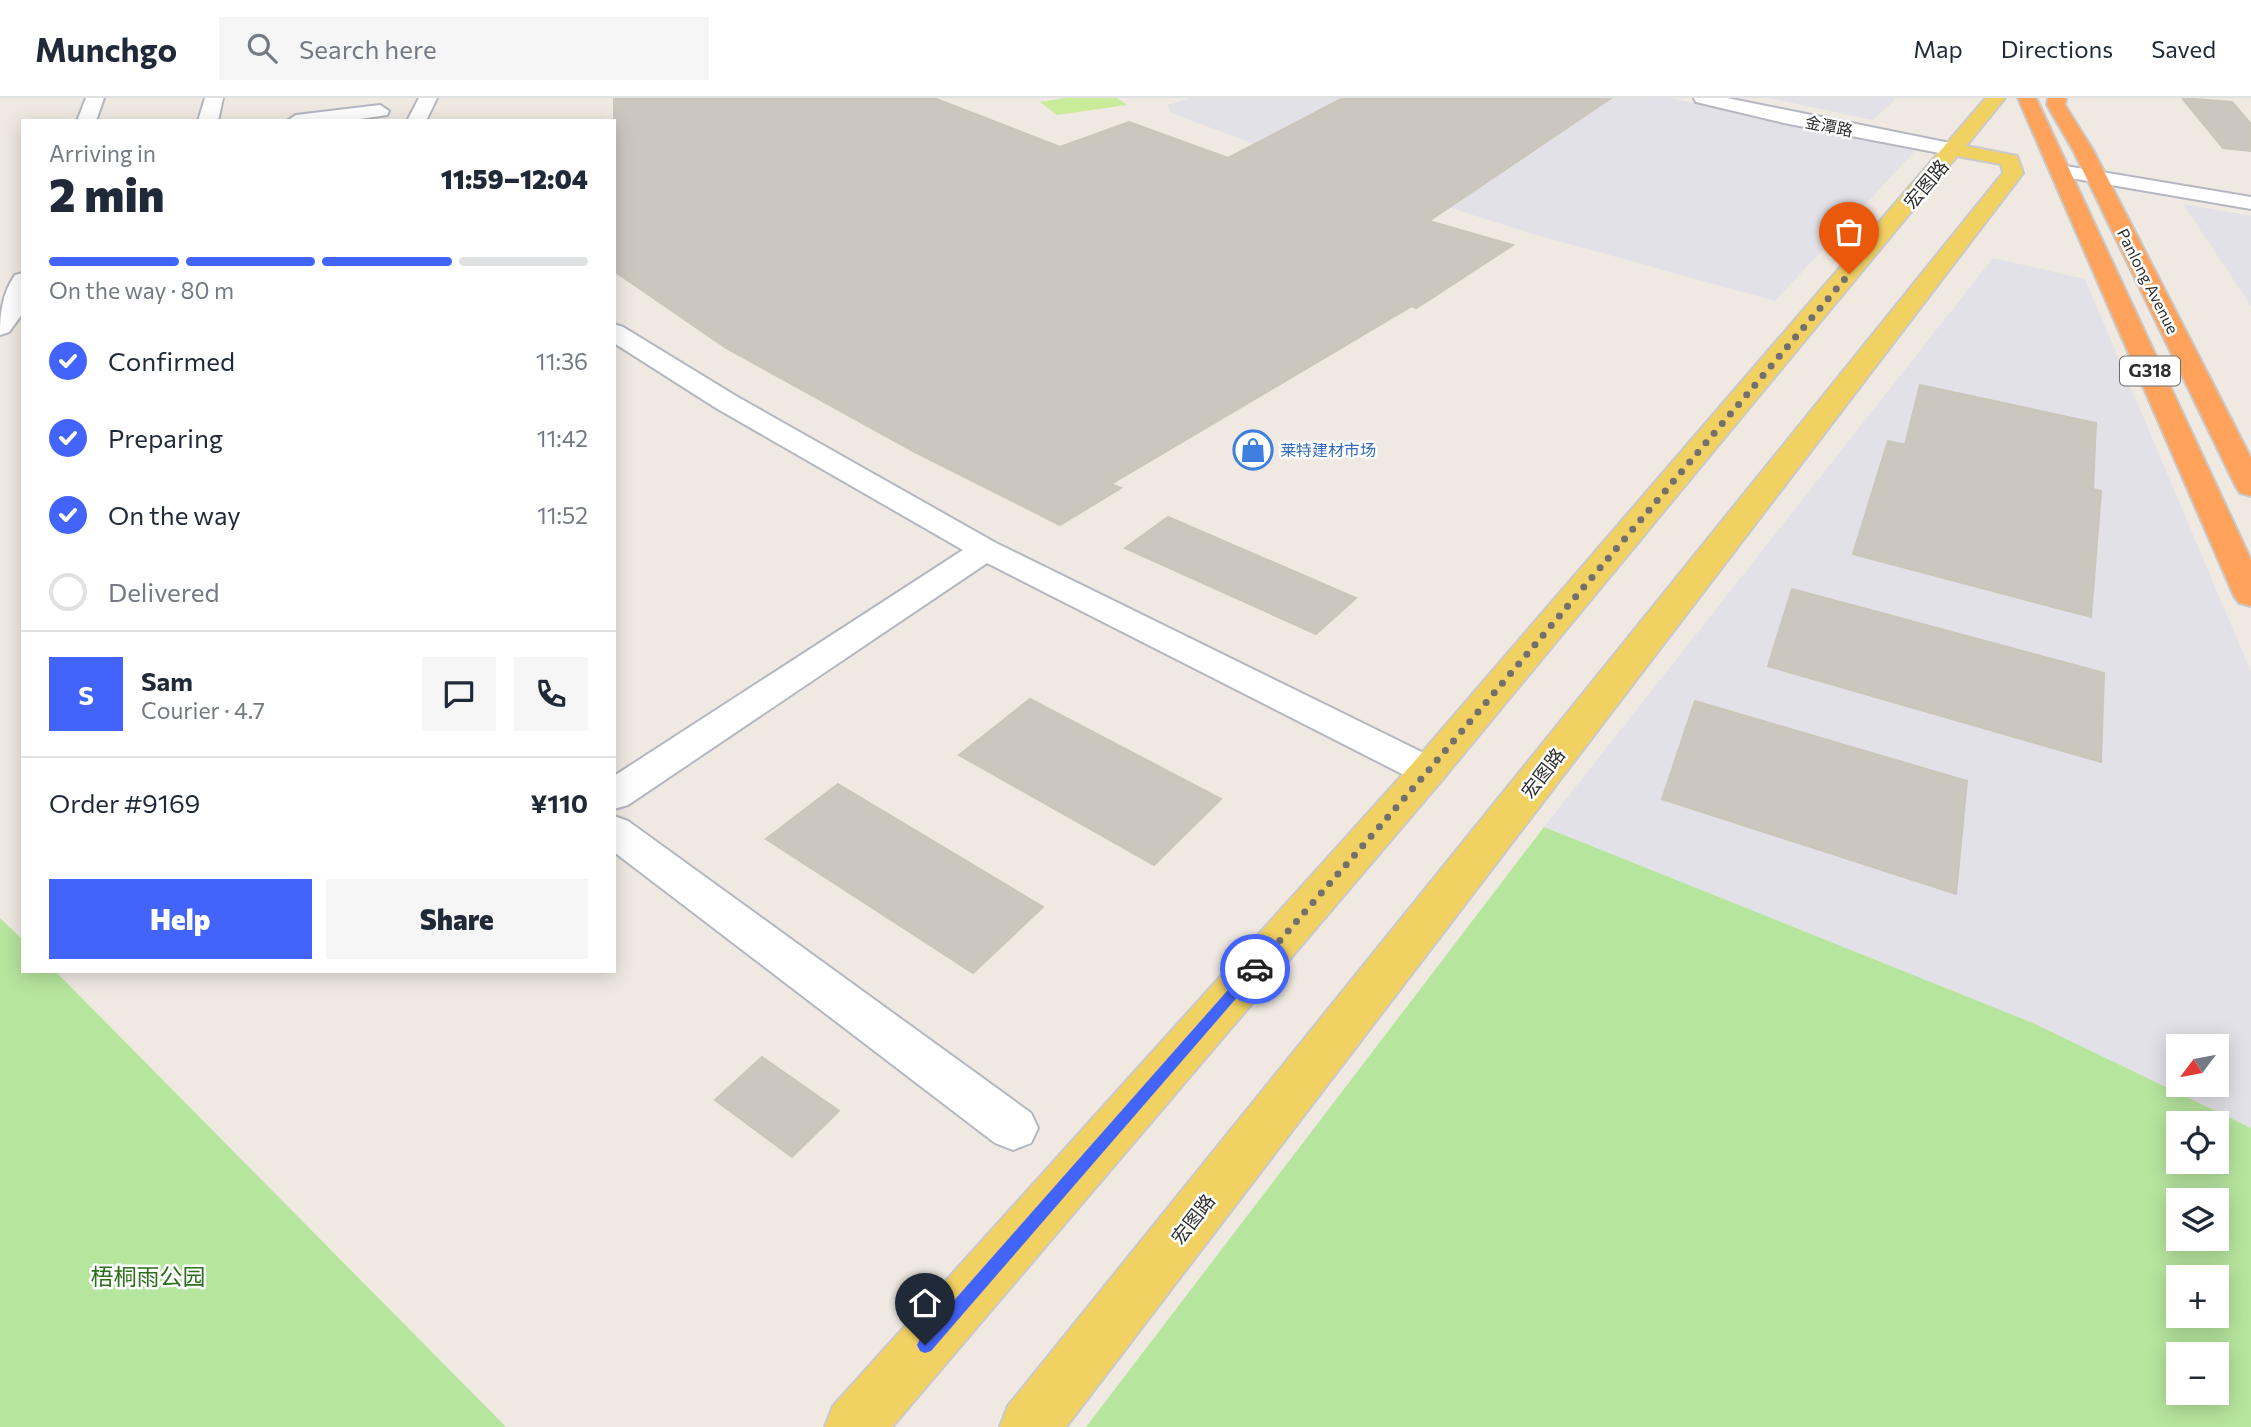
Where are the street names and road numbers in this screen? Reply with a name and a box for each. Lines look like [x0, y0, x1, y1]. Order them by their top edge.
street label: 金潭路 [1804, 112, 1854, 139]
street label: 宏图路 [1898, 154, 1953, 213]
street label: Panlong Avenue [2114, 225, 2183, 337]
road number: G318 [2120, 356, 2180, 386]
street label: 宏图路 [1516, 743, 1569, 802]
street label: 宏图路 [1166, 1189, 1219, 1248]

